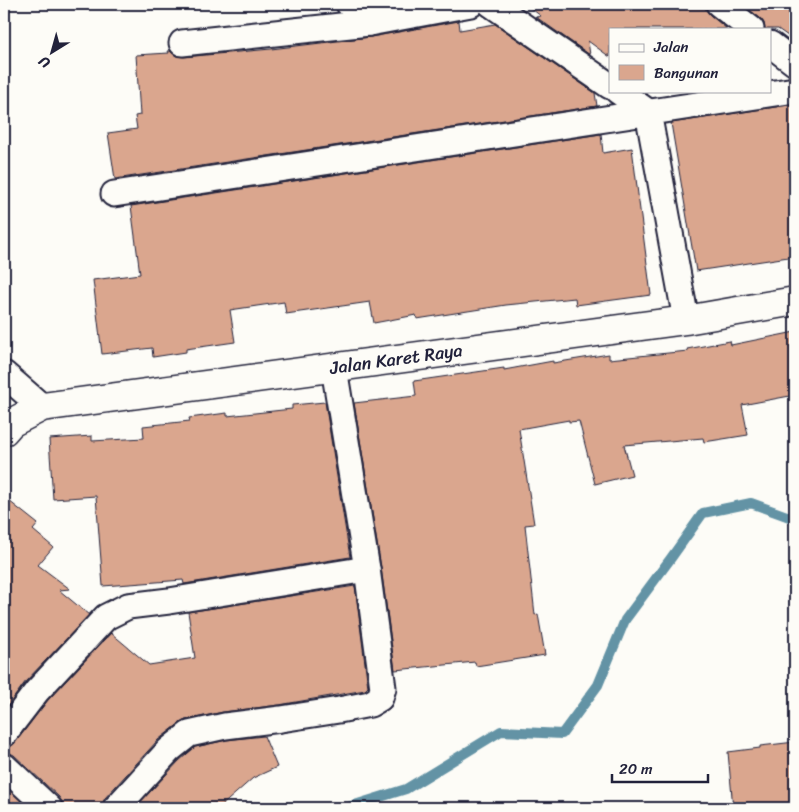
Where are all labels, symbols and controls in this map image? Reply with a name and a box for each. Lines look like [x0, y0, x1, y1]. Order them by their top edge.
north arrow [28, 28, 78, 78]
legend [609, 28, 772, 92]
text: Jalan [653, 34, 688, 60]
text: U [33, 49, 56, 75]
text: Bangunan [654, 60, 718, 86]
street label: Jalan Karet Raya [327, 334, 464, 384]
scale bar [612, 752, 708, 784]
text: 20 m [619, 756, 653, 782]

